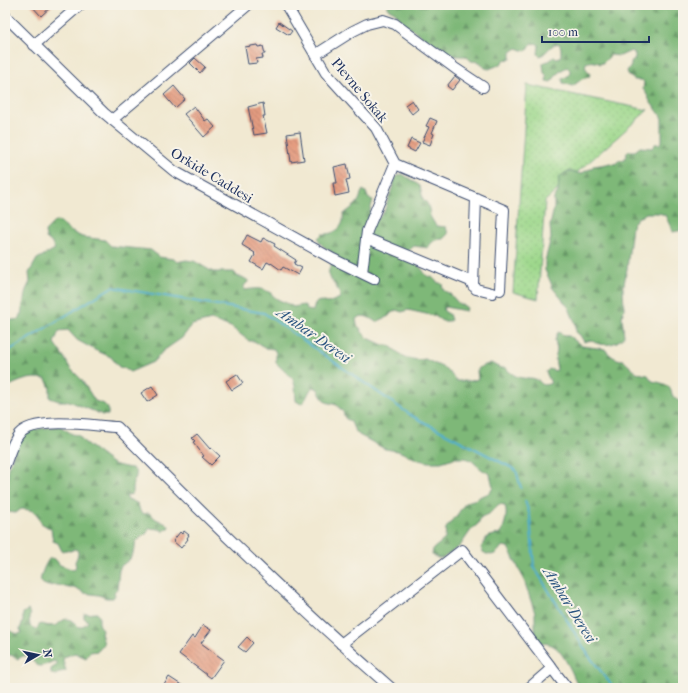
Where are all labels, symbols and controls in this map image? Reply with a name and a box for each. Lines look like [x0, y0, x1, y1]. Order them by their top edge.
scale bar [542, 18, 649, 44]
text: 100 m [548, 25, 578, 39]
street label: Plevne Sokak [328, 55, 392, 127]
street label: Orkide Caddesi [167, 144, 256, 207]
water label: Ambar Deresi [272, 302, 356, 368]
water label: Ambar Deresi [539, 562, 601, 648]
north arrow [18, 635, 58, 675]
text: N [40, 648, 55, 659]

